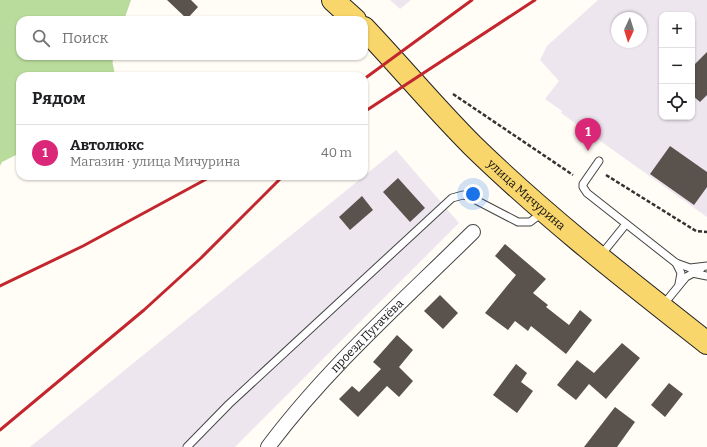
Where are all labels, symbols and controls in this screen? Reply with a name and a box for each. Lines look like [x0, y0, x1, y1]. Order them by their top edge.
north arrow [611, 12, 647, 48]
map controls [659, 12, 695, 120]
button: + [659, 12, 695, 48]
search box [16, 16, 368, 60]
icon: search [30, 27, 52, 49]
text: Поиск [62, 29, 108, 47]
button: − [659, 48, 695, 84]
button: locate [659, 84, 695, 120]
text: Рядом [32, 88, 85, 109]
pin: 1 [575, 118, 601, 151]
text: Автолюкс [70, 136, 144, 154]
text: 1 [42, 145, 48, 160]
text: 40 m [321, 145, 352, 160]
text: Магазин · улица Мичурина [70, 154, 240, 169]
street label: улица Мичурина [484, 156, 568, 233]
your location [463, 184, 483, 204]
street label: проезд Пугачёва [328, 296, 407, 375]

